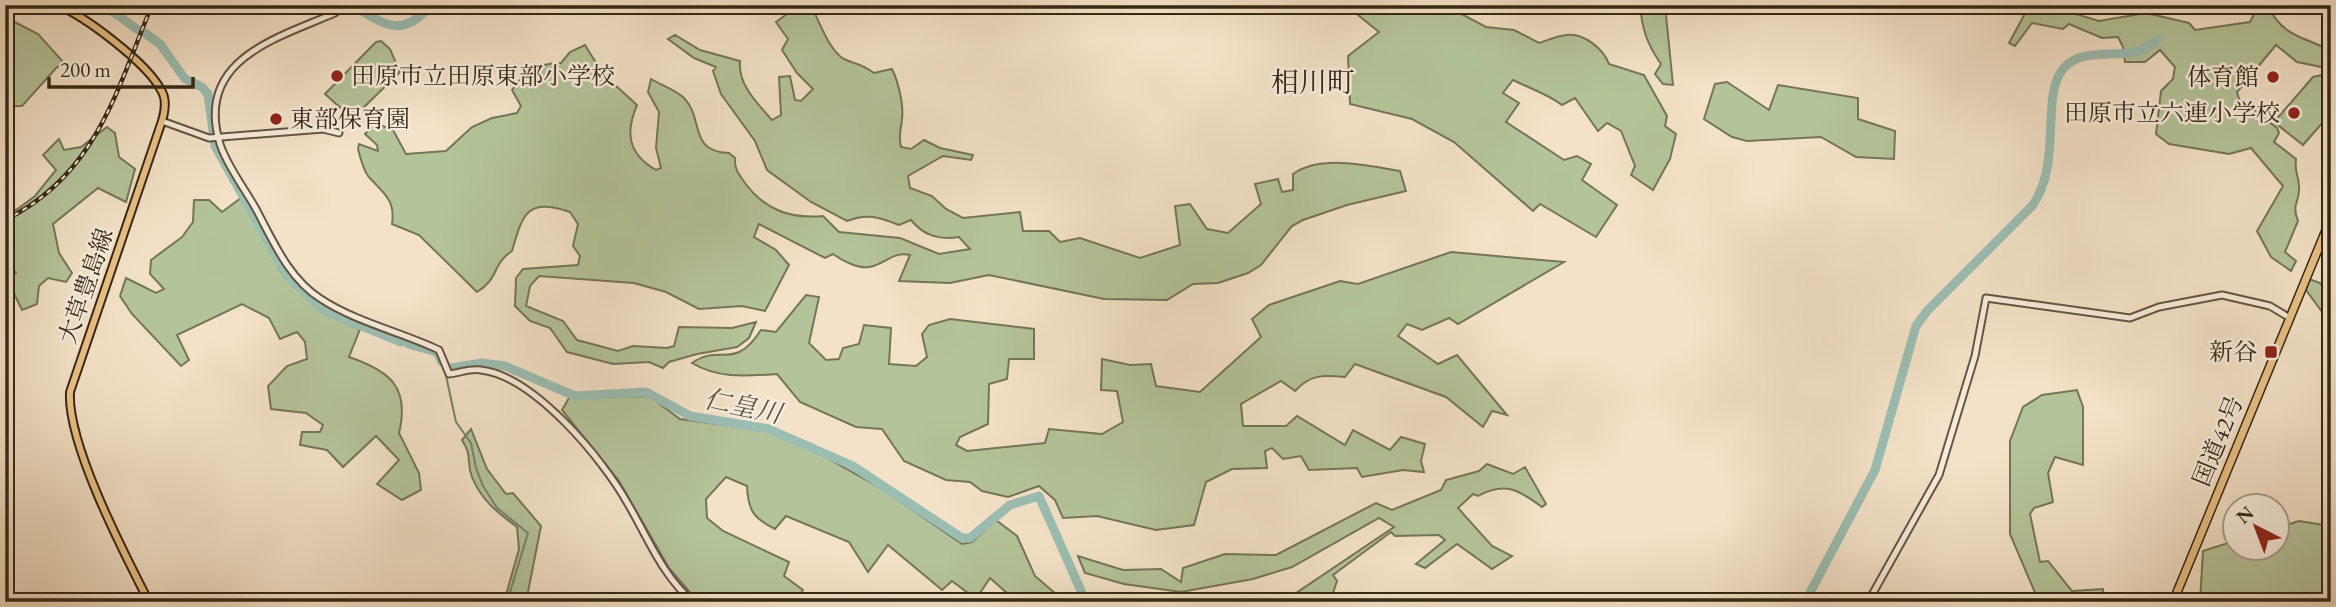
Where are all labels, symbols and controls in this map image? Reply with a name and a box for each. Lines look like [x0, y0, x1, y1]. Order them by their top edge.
scale bar [49, 46, 192, 90]
text: 200 m [60, 56, 111, 83]
place label: 田原市立田原東部小学校 [351, 60, 615, 91]
place label: 体育館 [2187, 61, 2259, 92]
district label: 相川町 [1271, 64, 1355, 100]
marker: 田原市立田原東部小学校 [329, 68, 345, 84]
marker: 体育館 [2265, 69, 2281, 85]
place label: 田原市立六連小学校 [2064, 97, 2280, 128]
place label: 東部保育園 [290, 103, 410, 134]
marker: 田原市立六連小学校 [2286, 105, 2302, 121]
marker: 東部保育園 [268, 111, 284, 127]
street label: 大草豊島線 [51, 224, 120, 348]
place label: 新谷 [2209, 336, 2257, 367]
marker: 新谷 [2263, 344, 2279, 360]
water label: 仁皇川 [701, 381, 788, 431]
street label: 国道42号 [2185, 391, 2250, 491]
north arrow [2220, 491, 2290, 562]
text: N [2231, 500, 2260, 529]

